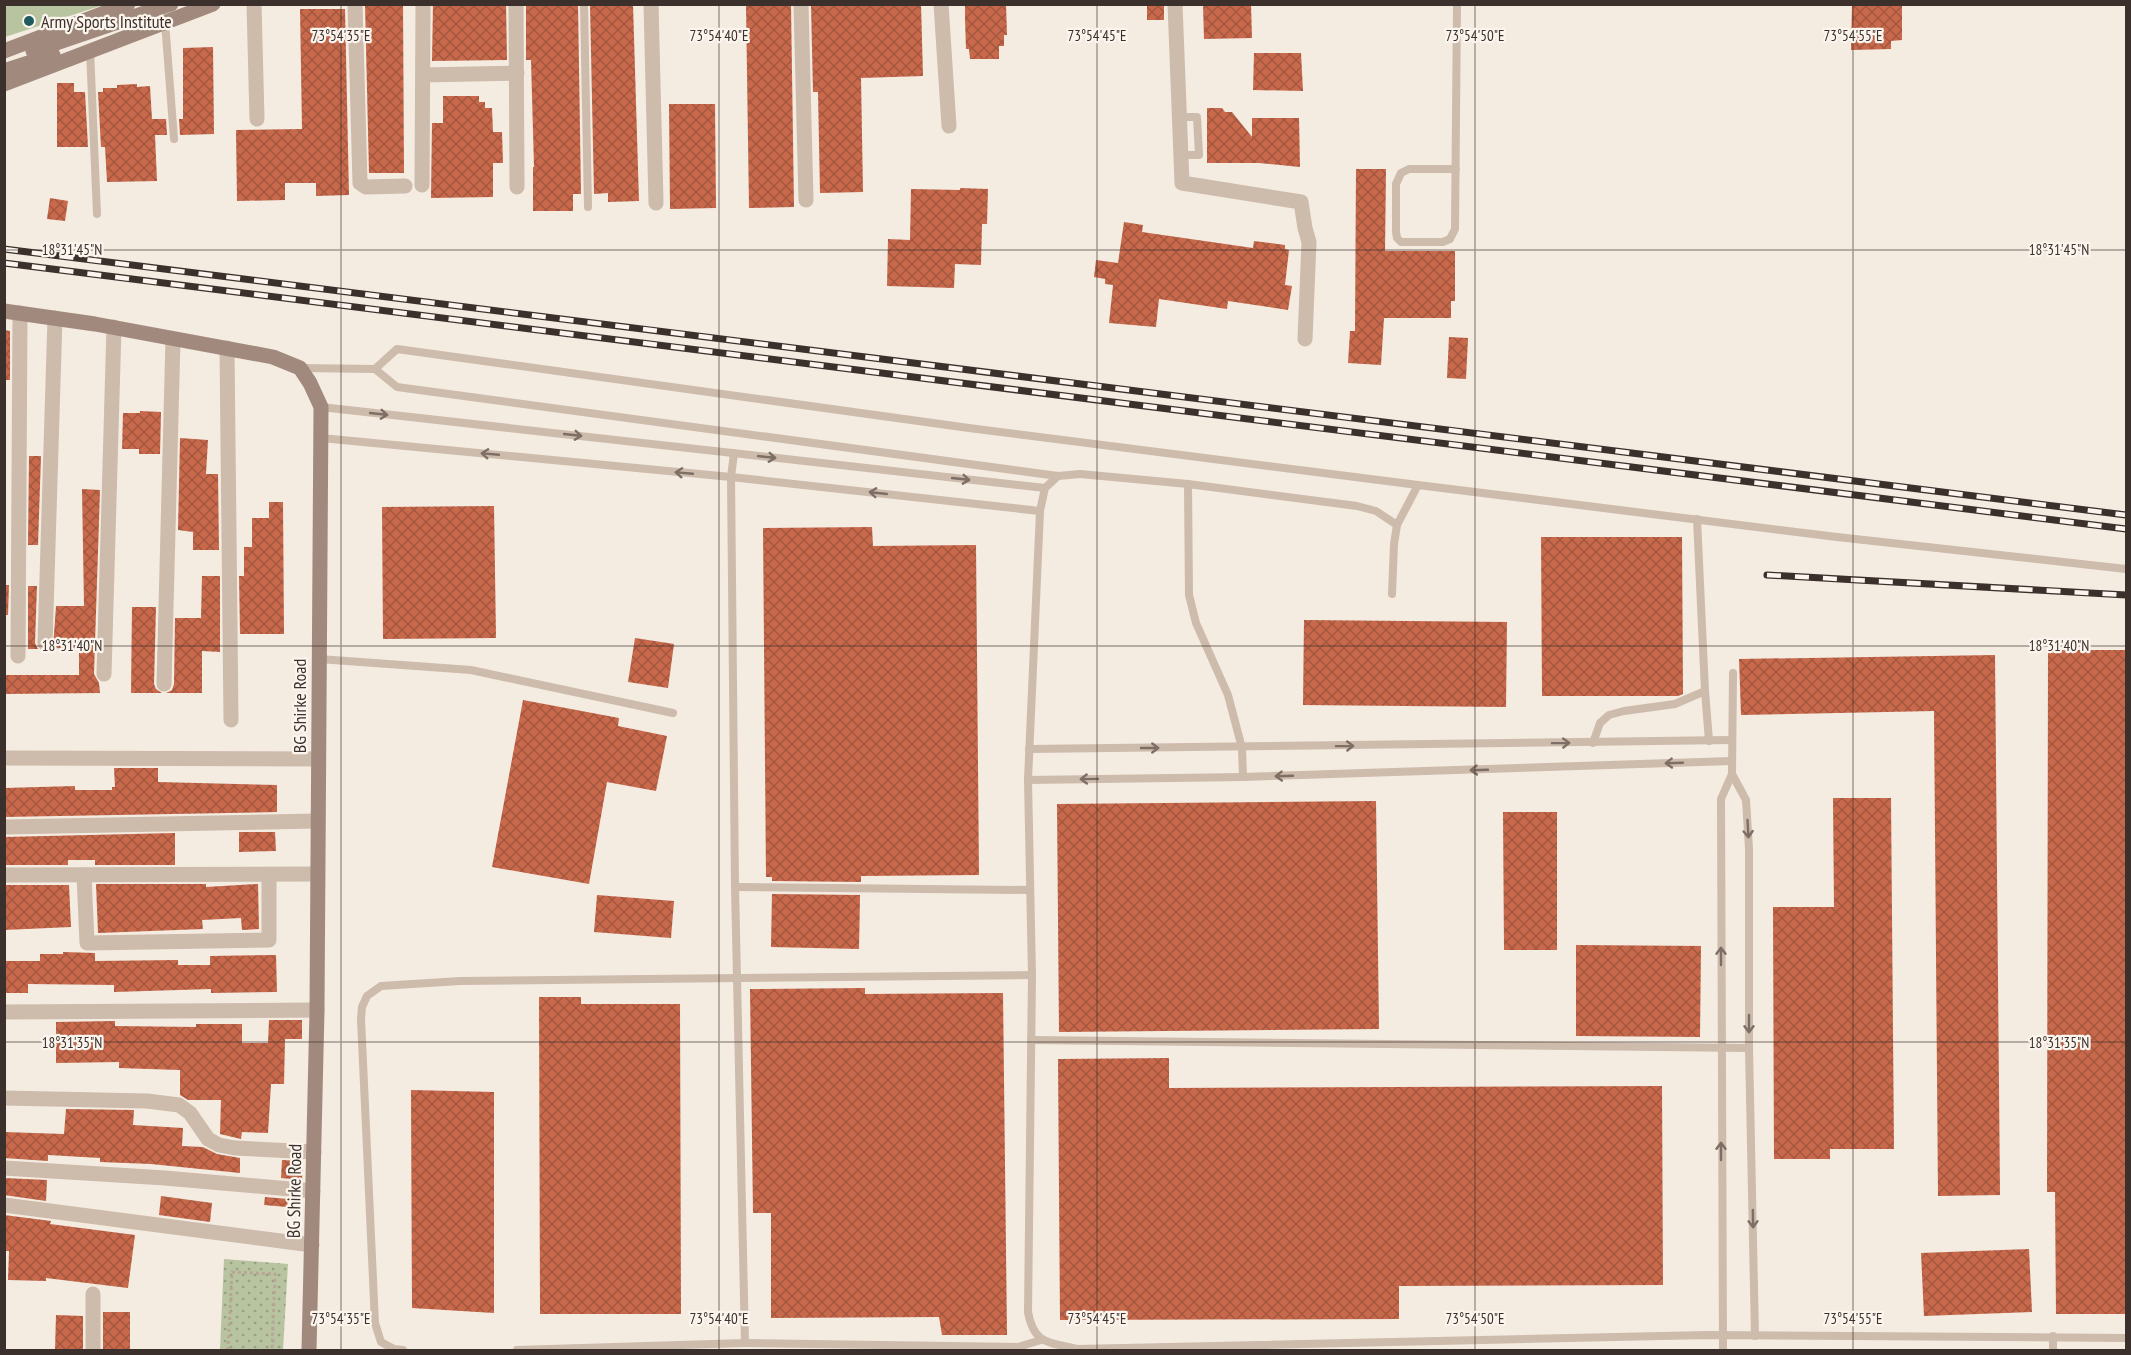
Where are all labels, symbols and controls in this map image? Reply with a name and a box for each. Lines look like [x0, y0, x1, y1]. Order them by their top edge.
place label: Army Sports Institute [41, 10, 172, 33]
marker: Army Sports Institute [22, 14, 36, 28]
text: 73°54'35"E [311, 26, 371, 45]
text: 73°54'40"E [689, 26, 749, 45]
text: 73°54'45"E [1067, 26, 1127, 45]
text: 73°54'50"E [1445, 26, 1505, 45]
text: 73°54'55"E [1823, 26, 1883, 45]
text: 18°31'45"N [42, 240, 102, 259]
text: 18°31'45"N [2029, 240, 2089, 259]
one-way arrow [369, 408, 389, 419]
one-way arrow [563, 430, 582, 441]
one-way arrow [480, 448, 500, 459]
one-way arrow [756, 452, 776, 463]
one-way arrow [674, 467, 694, 478]
one-way arrow [950, 474, 970, 485]
one-way arrow [868, 487, 888, 498]
text: 18°31'40"N [42, 636, 102, 655]
text: 18°31'40"N [2029, 636, 2089, 655]
street label: BG Shirke Road [288, 659, 311, 753]
one-way arrow [1551, 737, 1571, 749]
one-way arrow [1335, 740, 1355, 752]
one-way arrow [1140, 742, 1160, 754]
one-way arrow [1664, 758, 1684, 769]
one-way arrow [1469, 764, 1489, 775]
one-way arrow [1275, 770, 1295, 782]
one-way arrow [1080, 773, 1100, 785]
one-way arrow [1742, 818, 1753, 838]
one-way arrow [1715, 947, 1727, 967]
one-way arrow [1743, 1013, 1755, 1033]
text: 18°31'35"N [42, 1033, 102, 1052]
text: 18°31'35"N [2029, 1033, 2089, 1052]
one-way arrow [1716, 1142, 1727, 1162]
street label: BG Shirke Road [282, 1144, 306, 1238]
one-way arrow [1747, 1208, 1759, 1228]
text: 73°54'35"E [311, 1309, 371, 1328]
text: 73°54'40"E [689, 1309, 749, 1328]
text: 73°54'45"E [1067, 1309, 1127, 1328]
text: 73°54'50"E [1445, 1309, 1505, 1328]
text: 73°54'55"E [1823, 1309, 1883, 1328]

